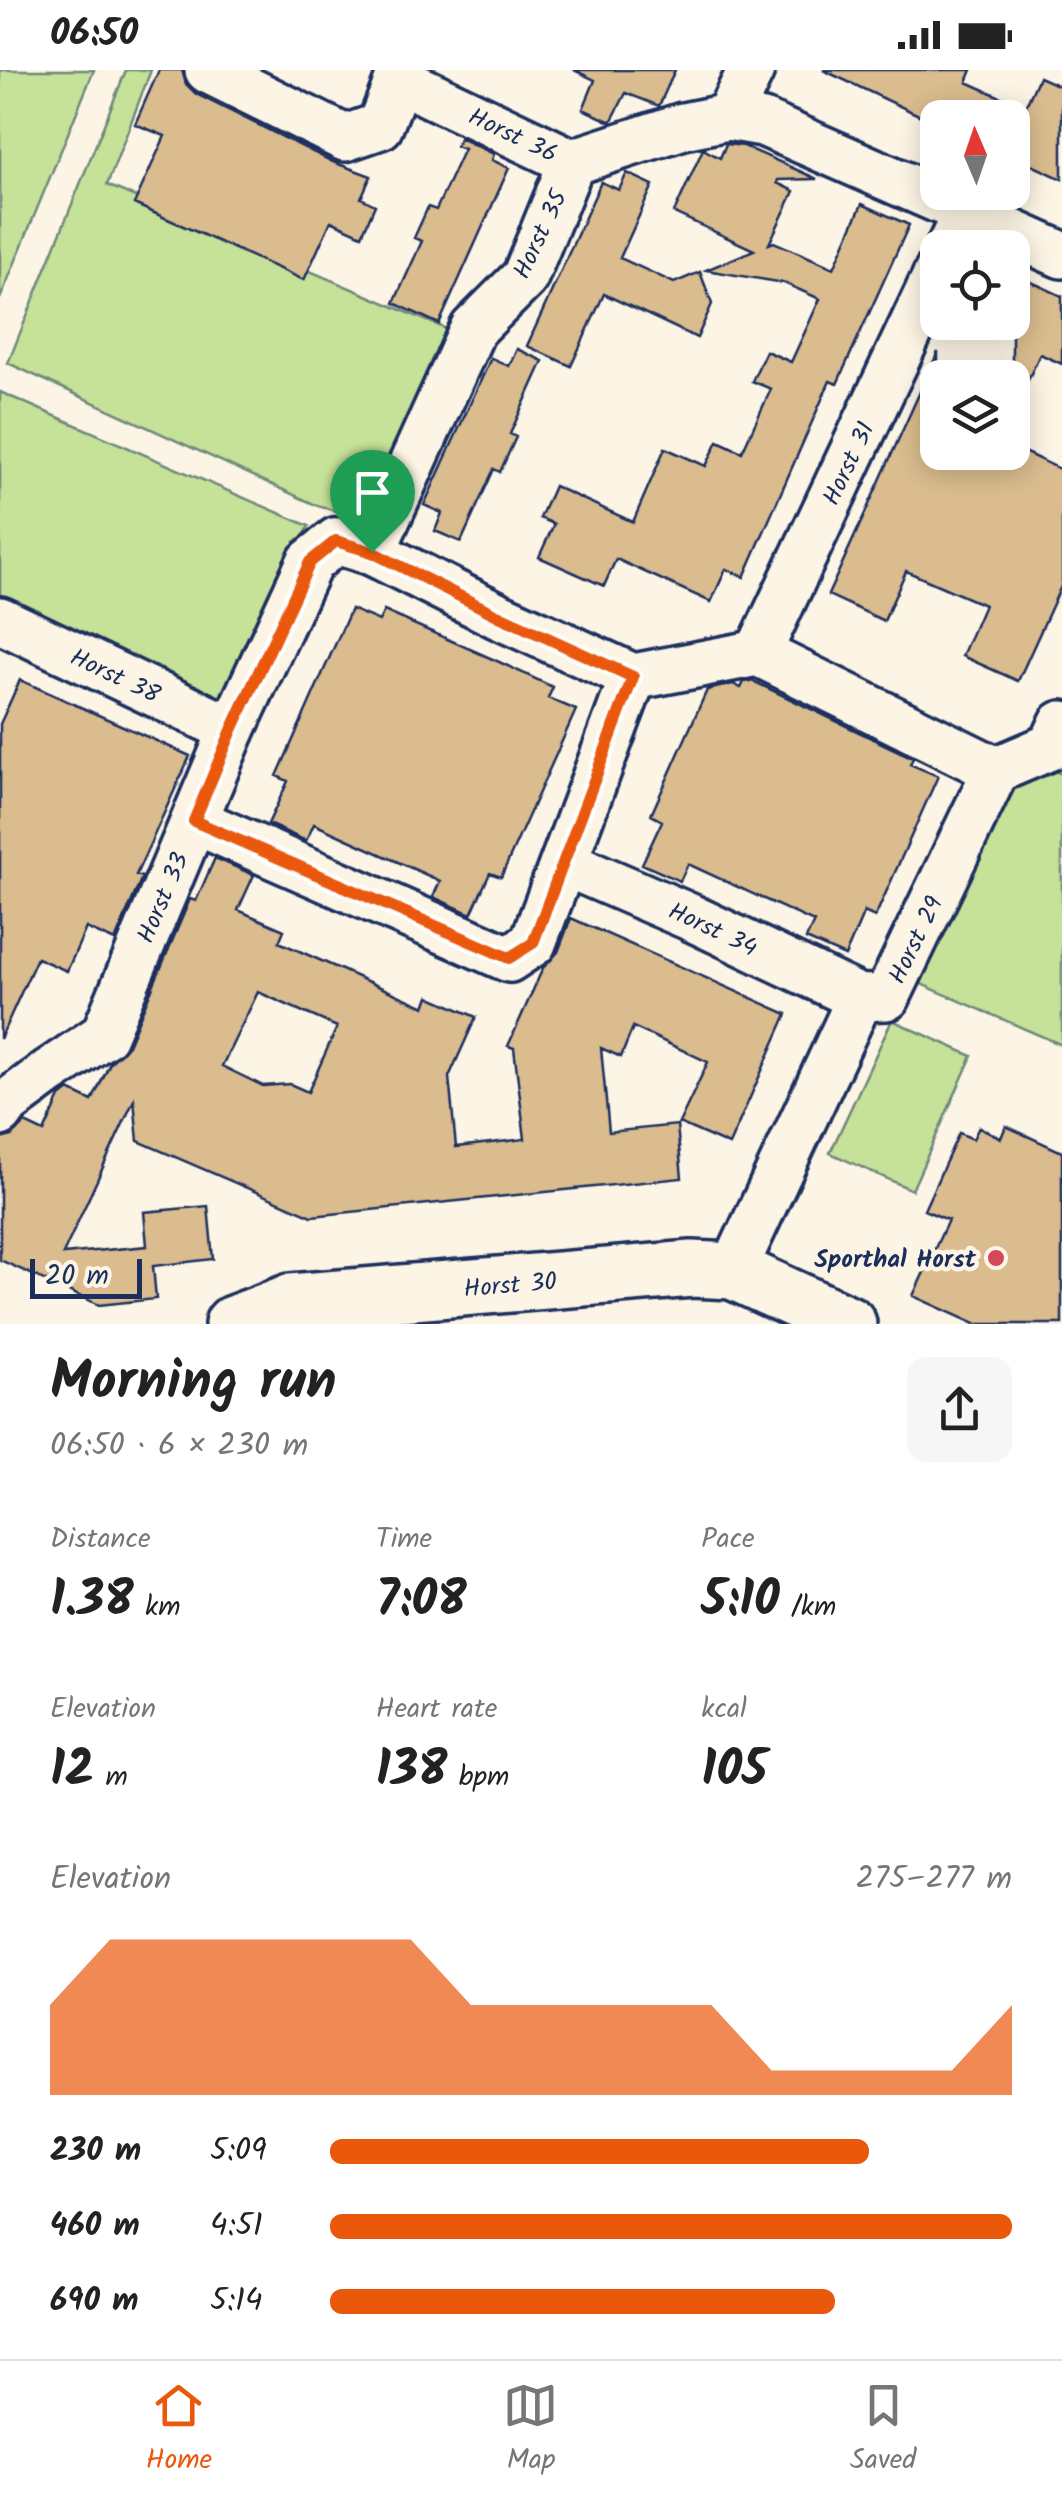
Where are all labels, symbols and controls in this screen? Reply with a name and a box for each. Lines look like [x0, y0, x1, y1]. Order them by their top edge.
text: 06:50 [50, 5, 138, 65]
street label: Horst 36 [461, 97, 564, 174]
north arrow [920, 100, 1030, 210]
map controls [920, 100, 1030, 470]
street label: Horst 35 [503, 182, 580, 286]
button: locate [920, 230, 1030, 340]
button: layers [920, 360, 1030, 470]
street label: Horst 31 [812, 415, 886, 513]
pin [330, 450, 415, 553]
icon: arrive [345, 465, 400, 520]
street label: Horst 38 [63, 638, 168, 716]
street label: Horst 33 [127, 846, 201, 950]
street label: Horst 29 [878, 889, 955, 991]
street label: Horst 34 [661, 892, 764, 968]
place label: Sporthal Horst [814, 1240, 977, 1280]
marker: Sporthal Horst [985, 1247, 1007, 1269]
scale bar [30, 1254, 142, 1298]
text: 20 m [45, 1254, 109, 1299]
street label: Horst 30 [462, 1262, 559, 1310]
text: Morning run [50, 1340, 337, 1427]
button: share [907, 1357, 1012, 1462]
text: 06:50 · 6 × 230 m [50, 1421, 308, 1472]
text: Distance [50, 1517, 151, 1562]
text: Time [376, 1517, 432, 1562]
text: Pace [701, 1517, 755, 1562]
text: 1.38 [50, 1562, 134, 1642]
text: 7:08 [376, 1562, 467, 1642]
text: 5:10 [701, 1562, 780, 1642]
text: km [134, 1585, 180, 1630]
text: /km [780, 1585, 836, 1630]
text: Elevation [50, 1687, 156, 1732]
text: Heart rate [376, 1687, 497, 1732]
text: kcal [701, 1687, 747, 1732]
text: 12 [50, 1732, 94, 1812]
text: 138 [376, 1732, 448, 1812]
text: 105 [701, 1732, 767, 1812]
text: m [94, 1755, 128, 1800]
text: bpm [448, 1755, 509, 1800]
text: Elevation [50, 1854, 171, 1905]
text: 275–277 m [856, 1854, 1012, 1905]
text: 230 m [50, 2126, 141, 2177]
text: 5:09 [210, 2126, 267, 2177]
text: 460 m [50, 2201, 140, 2252]
text: 4:51 [210, 2201, 263, 2252]
text: 690 m [50, 2276, 138, 2327]
text: 5:14 [210, 2276, 263, 2327]
tab: Home [146, 2378, 212, 2483]
tab: Map [503, 2378, 558, 2483]
tab: Saved [850, 2378, 916, 2483]

